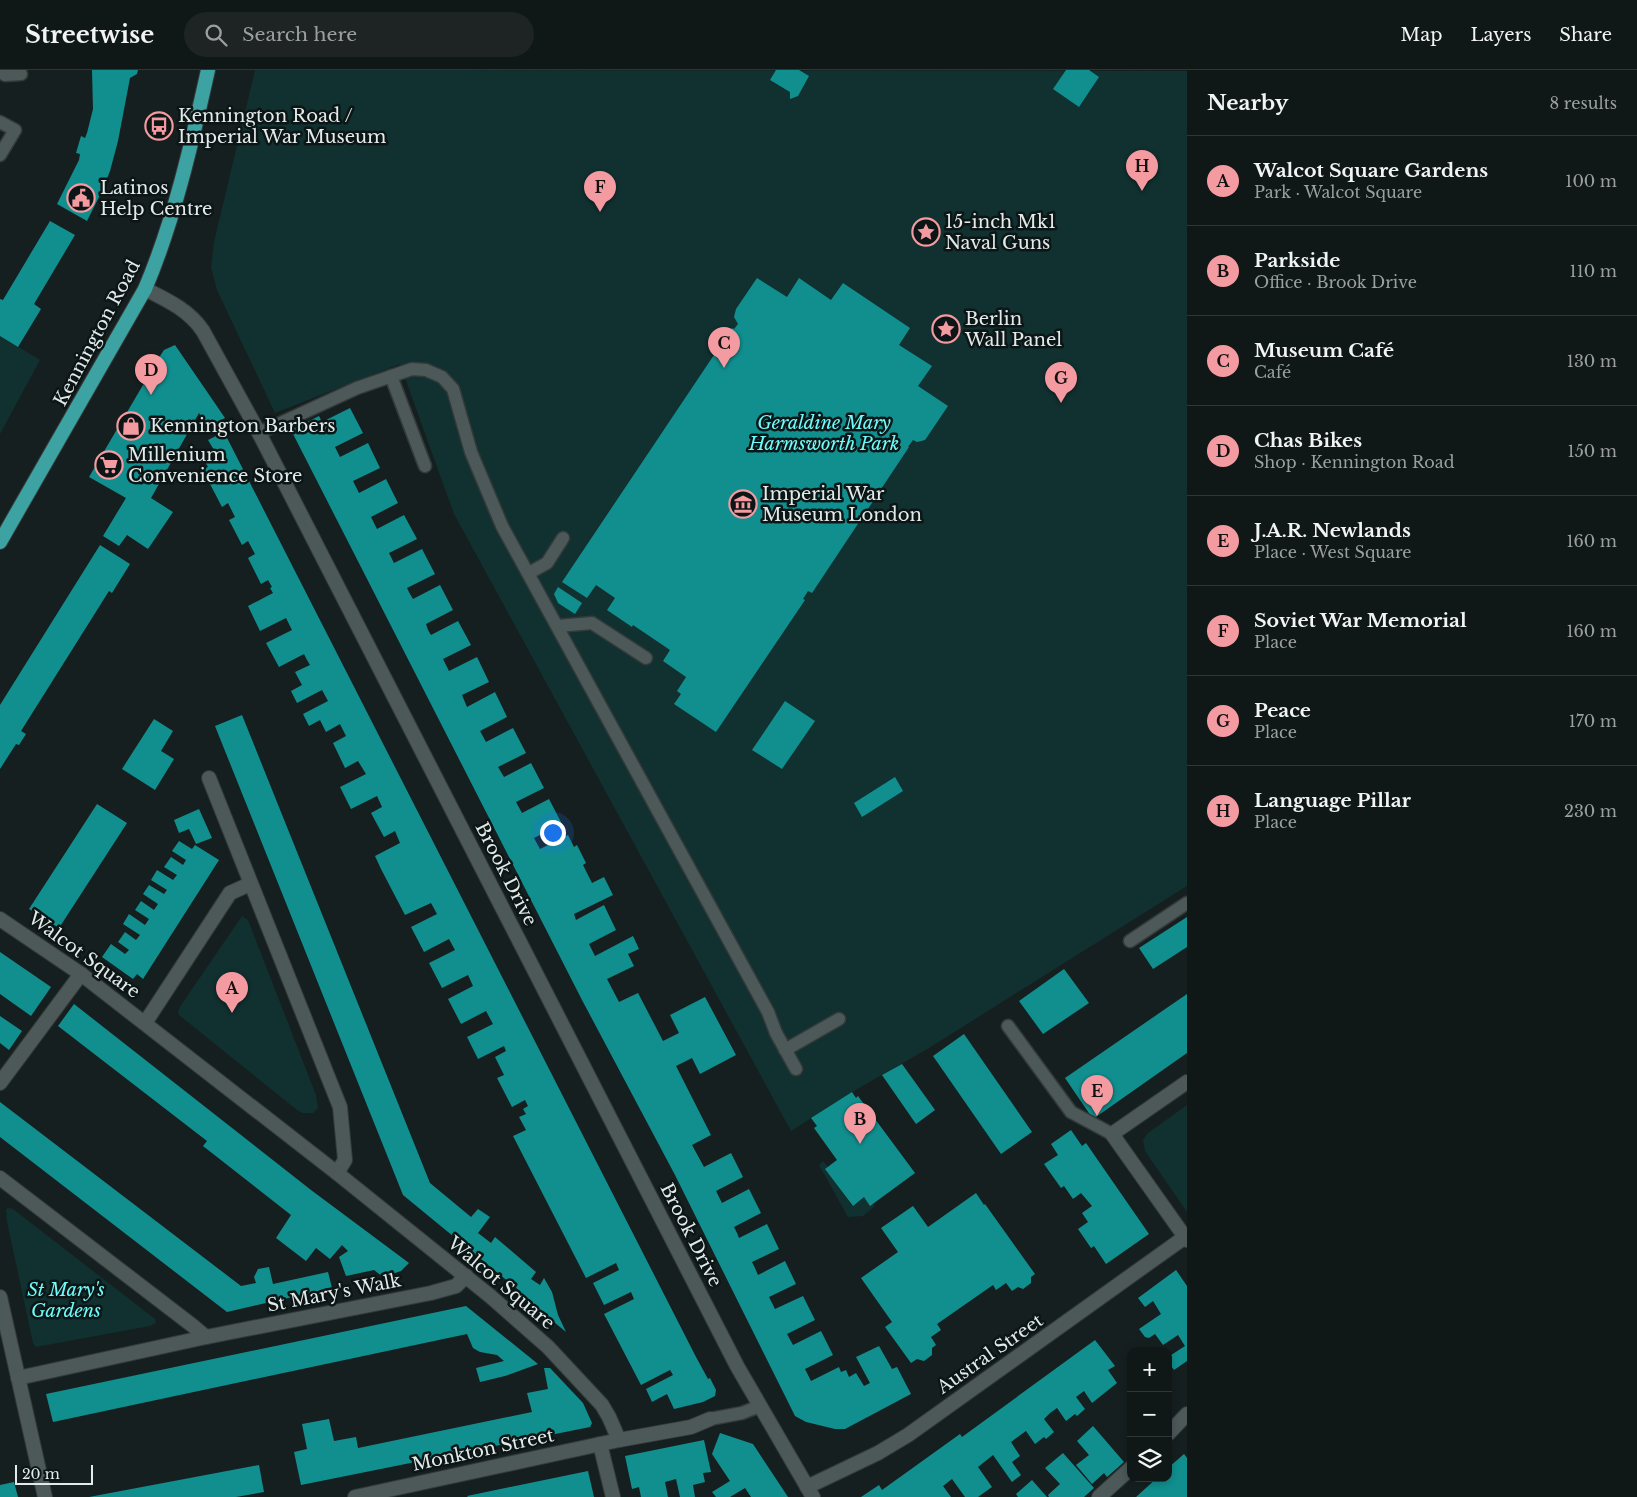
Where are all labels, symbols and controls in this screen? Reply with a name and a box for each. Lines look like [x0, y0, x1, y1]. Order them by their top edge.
search box [184, 12, 534, 57]
text: Streetwise [25, 20, 154, 49]
icon: search [202, 21, 230, 49]
text: Search here [242, 23, 357, 46]
text: Map [1401, 24, 1442, 46]
text: Layers [1470, 24, 1531, 46]
text: Share [1559, 24, 1612, 46]
text: Nearby [1207, 90, 1288, 116]
text: 8 results [1550, 93, 1617, 113]
place label: Kennington Road / Imperial War Museum [178, 105, 386, 148]
bus stop icon: Kennington Road / Imperial War Museum [144, 111, 174, 141]
pin: H [1126, 150, 1158, 191]
text: Walcot Square Gardens [1254, 159, 1488, 182]
pin: F [584, 171, 616, 212]
text: A [1217, 171, 1229, 191]
text: 100 m [1565, 171, 1617, 191]
place label: Latinos Help Centre [100, 177, 212, 220]
text: Park · Walcot Square [1254, 182, 1422, 202]
public building icon: Latinos Help Centre [66, 183, 96, 213]
place label: 15-inch Mk1 Naval Guns [945, 211, 1056, 254]
place icon: 15-inch Mk1 Naval Guns [911, 217, 941, 247]
text: Parkside [1254, 249, 1340, 272]
street label: Kennington Road [49, 256, 145, 410]
text: B [1217, 261, 1229, 281]
text: 110 m [1570, 261, 1617, 281]
text: Office · Brook Drive [1254, 272, 1417, 292]
place label: Berlin Wall Panel [964, 308, 1062, 351]
place icon: Berlin Wall Panel [931, 314, 961, 344]
pin: C [708, 327, 740, 368]
text: Museum Café [1254, 339, 1394, 362]
text: C [1216, 351, 1230, 371]
text: 130 m [1567, 351, 1617, 371]
pin: D [135, 354, 167, 395]
pin: G [1045, 362, 1077, 403]
text: Café [1254, 362, 1291, 382]
shop icon: Kennington Barbers [116, 411, 146, 441]
park label: Geraldine Mary Harmsworth Park [748, 412, 899, 455]
place label: Kennington Barbers [150, 415, 335, 437]
text: Chas Bikes [1254, 429, 1362, 452]
text: D [1216, 441, 1230, 461]
text: 150 m [1568, 441, 1617, 461]
place label: Millenium Convenience Store [128, 444, 302, 487]
supermarket icon: Millenium Convenience Store [94, 450, 124, 480]
text: Shop · Kennington Road [1254, 452, 1455, 472]
place label: Imperial War Museum London [762, 483, 922, 526]
museum icon: Imperial War Museum London [728, 489, 758, 519]
text: J.A.R. Newlands [1254, 519, 1411, 542]
text: E [1217, 531, 1229, 551]
text: 160 m [1566, 531, 1617, 551]
text: Place · West Square [1254, 542, 1412, 562]
text: Soviet War Memorial [1254, 609, 1467, 632]
text: F [1217, 621, 1229, 641]
text: 160 m [1566, 621, 1617, 641]
text: Place [1254, 632, 1297, 652]
text: Peace [1254, 699, 1311, 722]
text: G [1216, 711, 1230, 731]
text: 170 m [1569, 711, 1617, 731]
text: Place [1254, 722, 1297, 742]
text: Language Pillar [1254, 789, 1411, 812]
text: H [1215, 801, 1231, 821]
text: 230 m [1564, 801, 1617, 821]
text: Place [1254, 812, 1297, 832]
street label: Brook Drive [471, 819, 541, 929]
your location [540, 820, 566, 846]
street label: Walcot Square [23, 906, 144, 1003]
pin: A [216, 972, 248, 1013]
pin: E [1081, 1075, 1113, 1116]
pin: B [844, 1103, 876, 1144]
street label: Brook Drive [656, 1180, 726, 1290]
street label: Walcot Square [442, 1231, 559, 1334]
street label: St Mary's Walk [265, 1269, 403, 1317]
park label: St Mary's Gardens [27, 1279, 105, 1322]
street label: Austral Street [932, 1309, 1047, 1399]
map controls [1127, 1347, 1172, 1482]
button: + [1127, 1347, 1172, 1392]
button: − [1127, 1392, 1172, 1437]
street label: Monkton Street [410, 1424, 556, 1476]
button: layers [1127, 1437, 1172, 1482]
scale bar [15, 1462, 92, 1485]
text: 20 m [22, 1465, 60, 1483]

